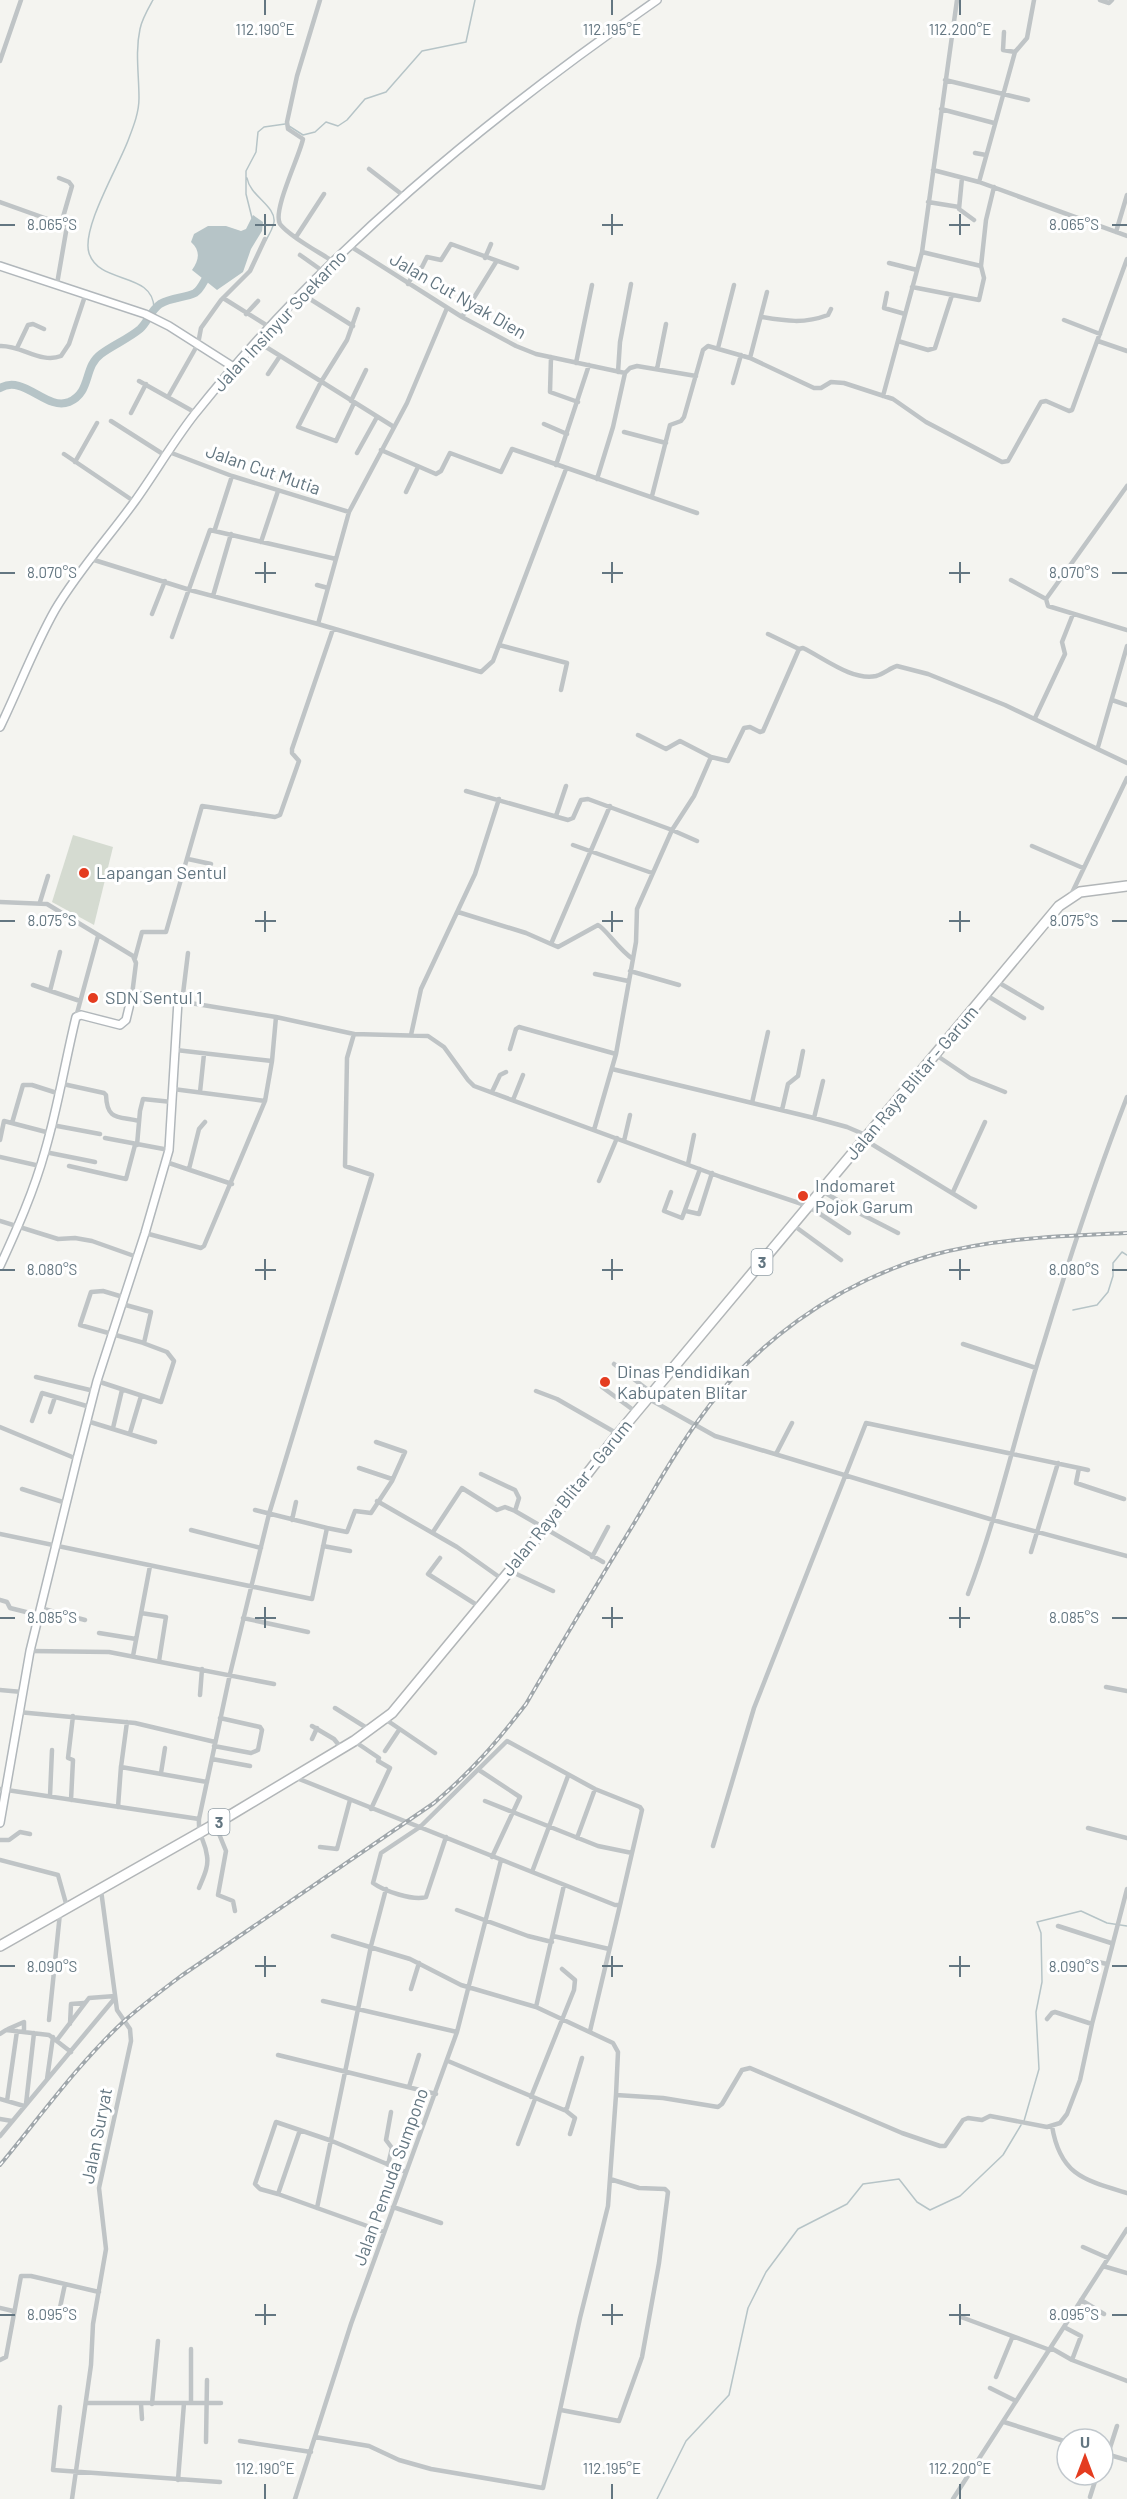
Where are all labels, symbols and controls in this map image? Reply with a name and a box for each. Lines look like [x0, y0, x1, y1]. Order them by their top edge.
text: 112.190°E [235, 20, 295, 38]
text: 112.195°E [583, 20, 641, 38]
text: 112.200°E [929, 20, 991, 38]
text: 8.065°S [27, 215, 77, 233]
text: 8.065°S [1049, 215, 1099, 233]
street label: Jalan Insinyur Soekarno [208, 245, 351, 396]
street label: Jalan Cut Nyak Dien [386, 247, 531, 343]
street label: Jalan Cut Mutia [203, 439, 324, 499]
text: 8.070°S [27, 563, 77, 581]
text: 8.070°S [1049, 563, 1099, 581]
place label: Lapangan Sentul [96, 861, 227, 883]
marker: Lapangan Sentul [77, 866, 91, 880]
text: 8.075°S [27, 911, 77, 929]
text: 8.075°S [1049, 911, 1099, 929]
place label: SDN Sentul 1 [105, 986, 202, 1008]
marker: SDN Sentul 1 [86, 991, 100, 1005]
street label: Jalan Raya Blitar - Garum [840, 1001, 982, 1164]
place label: Indomaret Pojok Garum [815, 1174, 913, 1217]
marker: Indomaret Pojok Garum [796, 1189, 810, 1203]
road number: 3 [752, 1249, 772, 1275]
text: 8.080°S [27, 1260, 77, 1278]
text: 8.080°S [1049, 1260, 1099, 1278]
place label: Dinas Pendidikan Kabupaten Blitar [617, 1360, 750, 1403]
marker: Dinas Pendidikan Kabupaten Blitar [598, 1375, 612, 1389]
street label: Jalan Raya Blitar - Garum [496, 1415, 636, 1580]
text: 8.085°S [27, 1608, 77, 1626]
text: 8.085°S [1049, 1608, 1099, 1626]
road number: 3 [208, 1809, 230, 1835]
text: 8.090°S [27, 1957, 77, 1975]
text: 8.090°S [1049, 1957, 1099, 1975]
street label: Jalan Pemuda Sumpono [348, 2085, 432, 2268]
street label: Jalan Suryat [76, 2086, 116, 2186]
text: 8.095°S [27, 2305, 77, 2323]
text: 8.095°S [1049, 2305, 1099, 2323]
north arrow [1055, 2427, 1115, 2487]
text: U [1080, 2432, 1090, 2451]
text: 112.190°E [235, 2459, 295, 2477]
text: 112.195°E [583, 2459, 641, 2477]
text: 112.200°E [929, 2459, 991, 2477]

